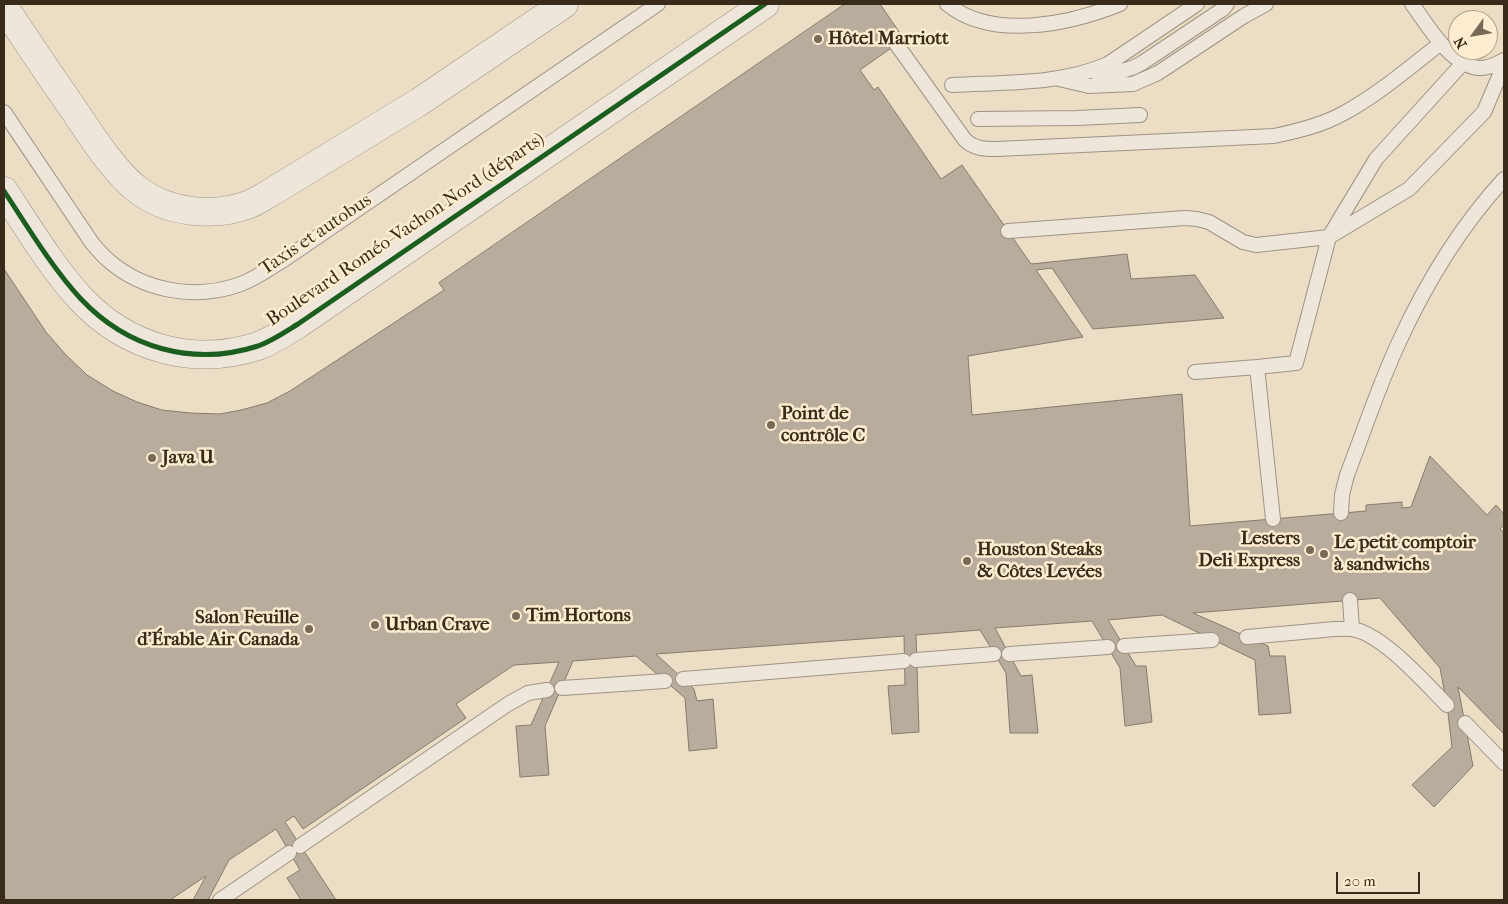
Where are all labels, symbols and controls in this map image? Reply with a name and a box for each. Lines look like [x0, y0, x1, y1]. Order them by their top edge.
north arrow [1448, 10, 1498, 60]
place label: Hôtel Marriott [828, 28, 949, 50]
marker: Hôtel Marriott [812, 33, 824, 45]
text: N [1451, 34, 1471, 52]
street label: Boulevard Roméo-Vachon Nord (départs) [263, 128, 549, 332]
street label: Taxis et autobus [256, 189, 376, 281]
place label: Point de contrôle C [781, 403, 865, 447]
marker: Point de contrôle C [765, 419, 777, 431]
place label: Java U [162, 447, 214, 469]
marker: Java U [146, 452, 158, 464]
place label: Lesters Deli Express [1198, 528, 1300, 572]
place label: Le petit comptoir à sandwichs [1334, 532, 1476, 576]
place label: Houston Steaks & Côtes Levées [977, 539, 1102, 583]
marker: Lesters Deli Express [1304, 544, 1316, 556]
marker: Le petit comptoir à sandwichs [1318, 548, 1330, 560]
marker: Houston Steaks & Côtes Levées [961, 555, 973, 567]
place label: Tim Hortons [526, 605, 631, 627]
place label: Salon Feuille d'Érable Air Canada [137, 607, 299, 651]
marker: Tim Hortons [510, 610, 522, 622]
place label: Urban Crave [385, 614, 489, 636]
marker: Urban Crave [369, 619, 381, 631]
marker: Salon Feuille d'Érable Air Canada [303, 623, 315, 635]
scale bar [1338, 862, 1422, 894]
text: 20 m [1344, 872, 1376, 890]

